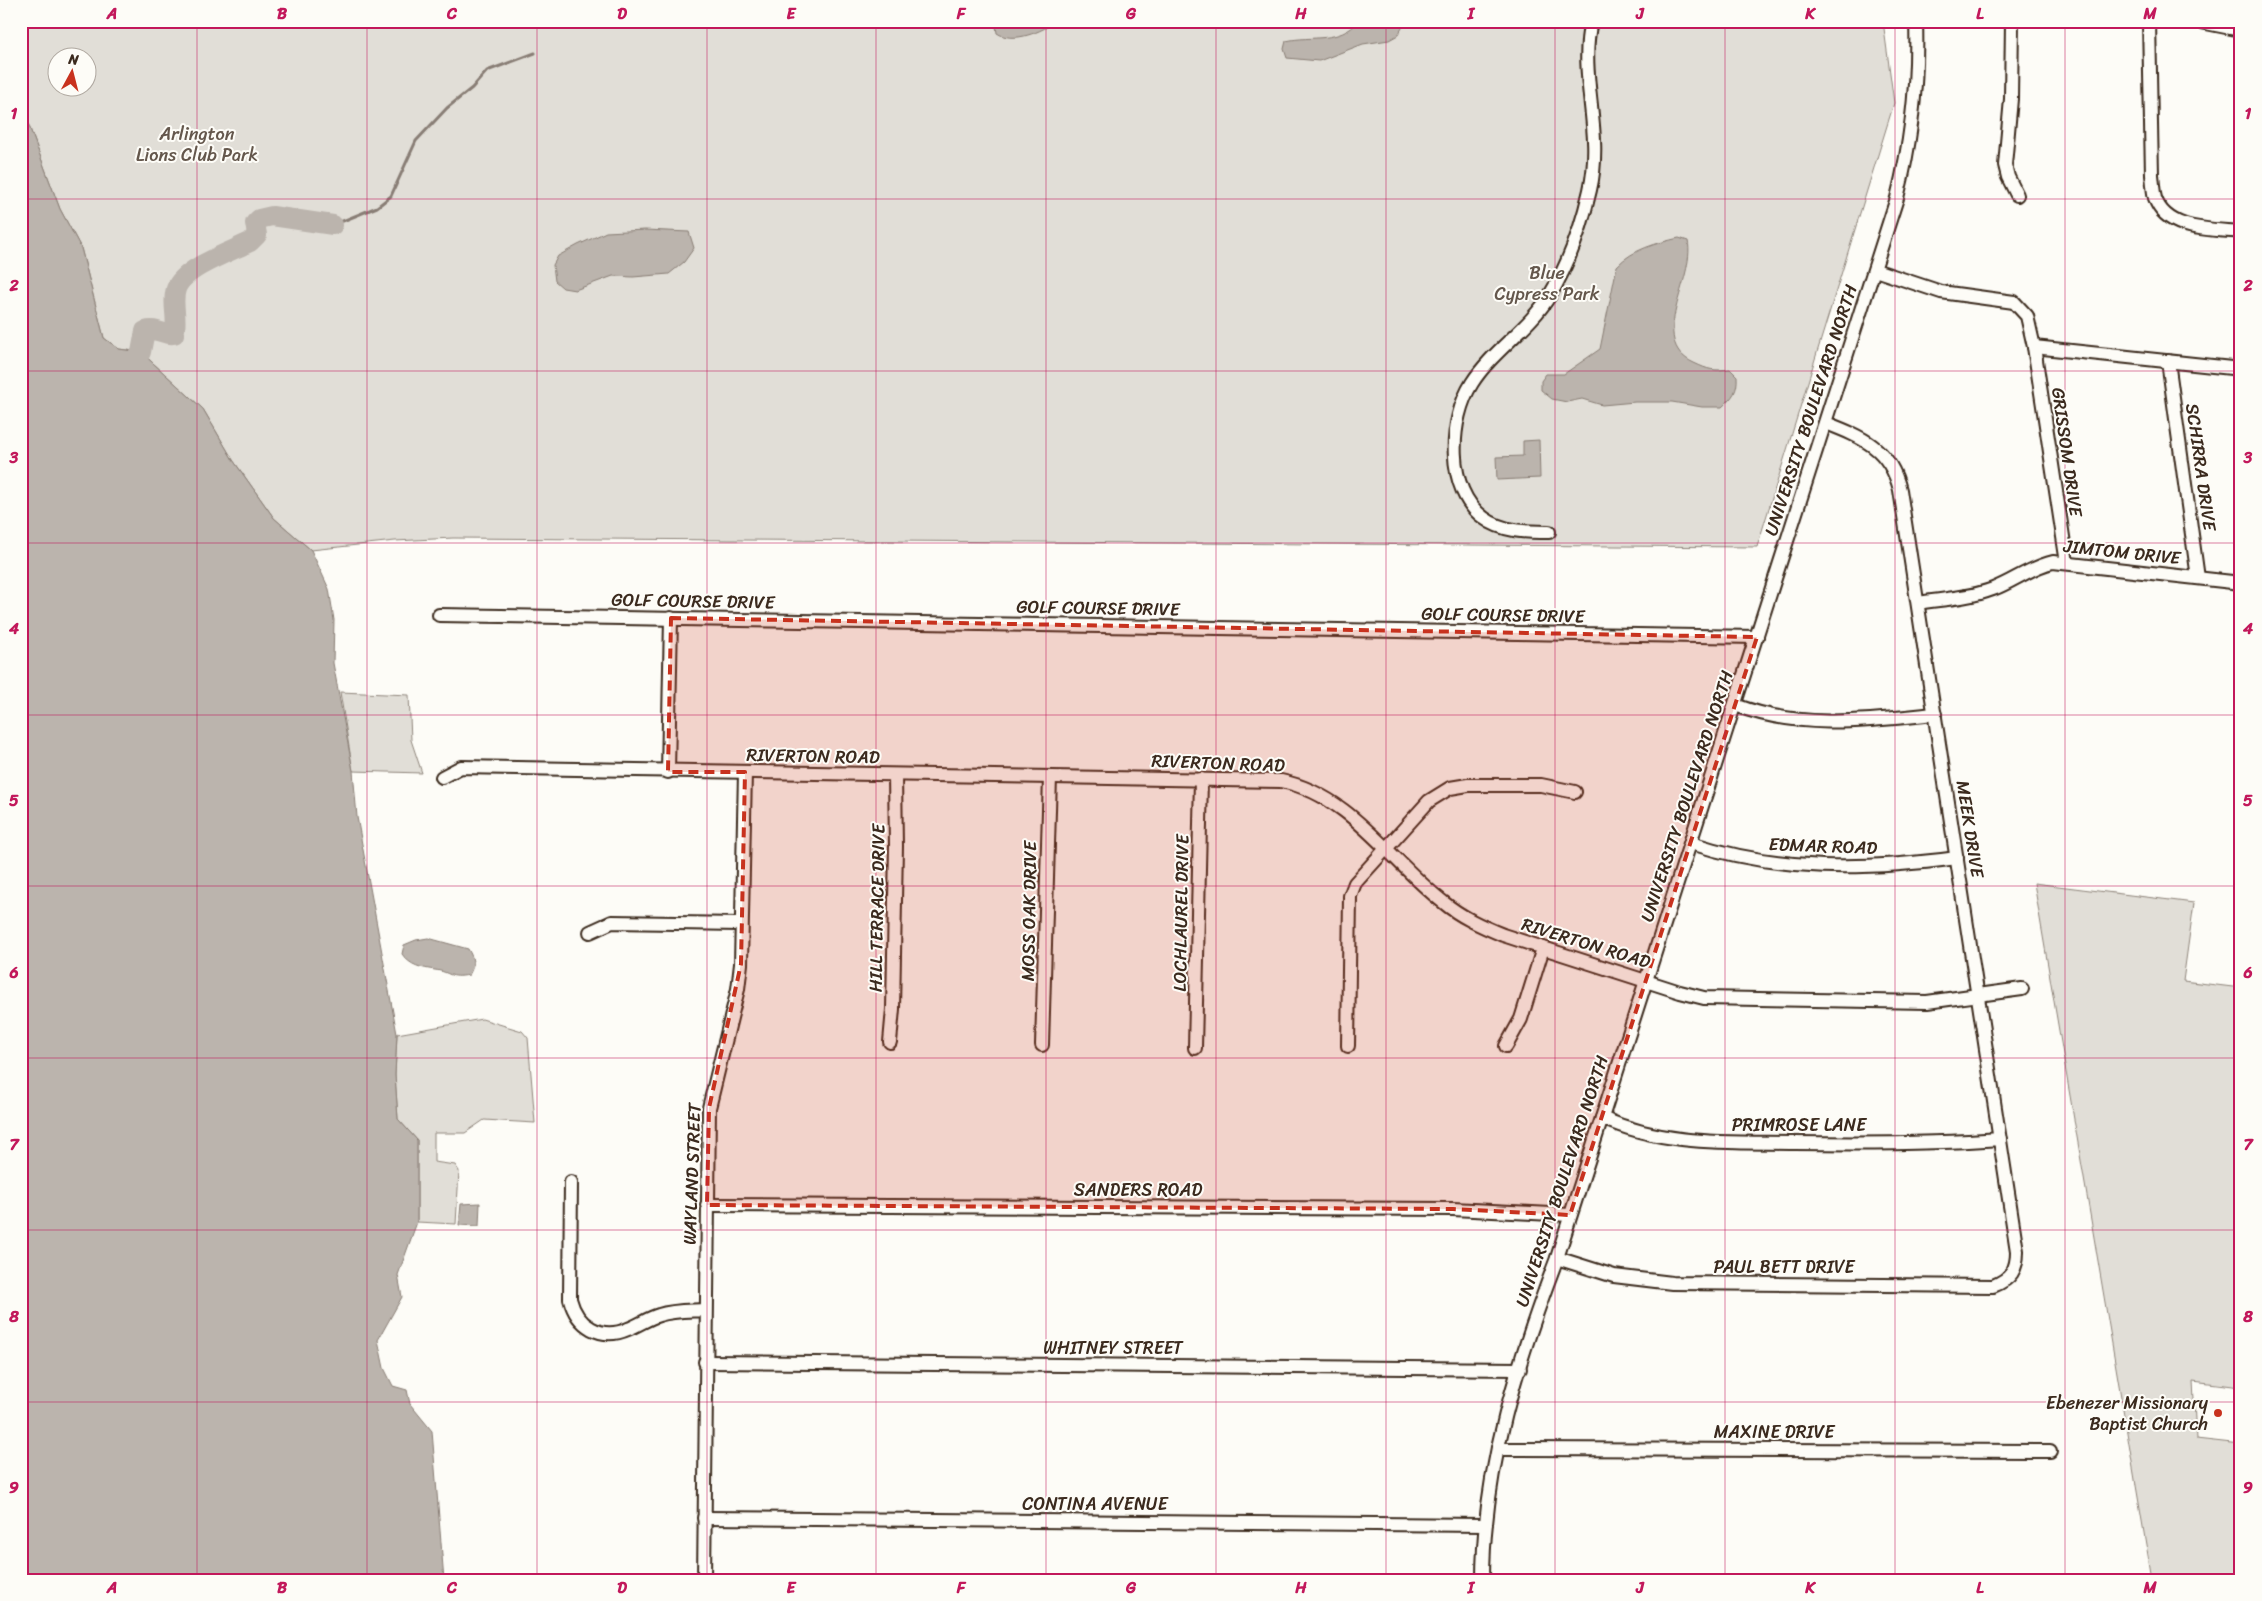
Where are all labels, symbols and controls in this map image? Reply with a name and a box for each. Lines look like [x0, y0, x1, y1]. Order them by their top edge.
text: A [106, 0, 117, 28]
text: B [277, 0, 288, 28]
text: C [446, 0, 458, 28]
text: D [617, 0, 627, 28]
text: E [787, 0, 797, 28]
text: F [956, 0, 967, 28]
text: G [1125, 0, 1137, 28]
text: H [1294, 0, 1307, 28]
text: I [1467, 0, 1476, 28]
text: J [1635, 0, 1645, 28]
text: K [1804, 0, 1816, 28]
text: L [1976, 0, 1984, 28]
text: M [2142, 0, 2157, 28]
text: N [66, 46, 80, 73]
north arrow [48, 48, 98, 98]
text: 1 [11, 99, 18, 128]
text: 1 [2245, 99, 2252, 128]
park label: Arlington Lions Club Park [136, 118, 258, 171]
park label: Blue Cypress Park [1495, 257, 1600, 310]
text: 2 [8, 271, 19, 300]
text: 2 [2242, 271, 2253, 300]
street label: UNIVERSITY BOULEVARD NORTH [1755, 280, 1867, 540]
street label: GRISSOM DRIVE [2042, 385, 2092, 520]
street label: SCHIRRA DRIVE [2176, 401, 2226, 534]
text: 3 [9, 443, 19, 472]
text: 3 [2243, 443, 2253, 472]
street label: JIMTOM DRIVE [2061, 530, 2183, 574]
street label: GOLF COURSE DRIVE [611, 584, 776, 618]
street label: GOLF COURSE DRIVE [1016, 591, 1181, 625]
street label: GOLF COURSE DRIVE [1421, 598, 1586, 632]
text: 4 [8, 614, 19, 643]
text: 4 [2242, 614, 2253, 643]
street label: UNIVERSITY BOULEVARD NORTH [1631, 666, 1743, 926]
street label: RIVERTON ROAD [746, 739, 880, 773]
street label: RIVERTON ROAD [1151, 745, 1285, 781]
street label: MEEK DRIVE [1947, 778, 1994, 881]
text: 5 [9, 786, 19, 815]
text: 5 [2243, 786, 2253, 815]
street label: HILL TERRACE DRIVE [860, 823, 894, 992]
street label: EDMAR ROAD [1768, 828, 1878, 864]
street label: LOCHLAUREL DRIVE [1164, 833, 1198, 992]
street label: MOSS OAK DRIVE [1012, 840, 1046, 981]
street label: RIVERTON ROAD [1518, 908, 1655, 978]
text: 6 [8, 958, 19, 987]
text: 6 [2242, 958, 2253, 987]
street label: UNIVERSITY BOULEVARD NORTH [1506, 1051, 1618, 1311]
street label: WAYLAND STREET [674, 1102, 710, 1245]
street label: PRIMROSE LANE [1732, 1109, 1867, 1141]
text: 7 [9, 1130, 20, 1159]
text: 7 [2243, 1130, 2254, 1159]
street label: SANDERS ROAD [1074, 1174, 1202, 1206]
street label: PAUL BETT DRIVE [1713, 1251, 1856, 1283]
text: 8 [8, 1302, 19, 1331]
text: 8 [2242, 1302, 2253, 1331]
street label: WHITNEY STREET [1043, 1332, 1184, 1364]
place label: Ebenezer Missionary Baptist Church [2046, 1387, 2209, 1440]
marker: Ebenezer Missionary Baptist Church [2212, 1407, 2224, 1419]
street label: MAXINE DRIVE [1714, 1416, 1835, 1448]
text: 9 [9, 1473, 19, 1502]
text: 9 [2243, 1473, 2253, 1502]
street label: CONTINA AVENUE [1022, 1488, 1169, 1520]
text: A [106, 1573, 117, 1601]
text: B [277, 1573, 288, 1601]
text: C [446, 1573, 458, 1601]
text: D [617, 1573, 627, 1601]
text: E [787, 1573, 797, 1601]
text: F [956, 1573, 967, 1601]
text: G [1125, 1573, 1137, 1601]
text: H [1294, 1573, 1307, 1601]
text: I [1467, 1573, 1476, 1601]
text: J [1635, 1573, 1645, 1601]
text: K [1804, 1573, 1816, 1601]
text: L [1976, 1573, 1984, 1601]
text: M [2142, 1573, 2157, 1601]

